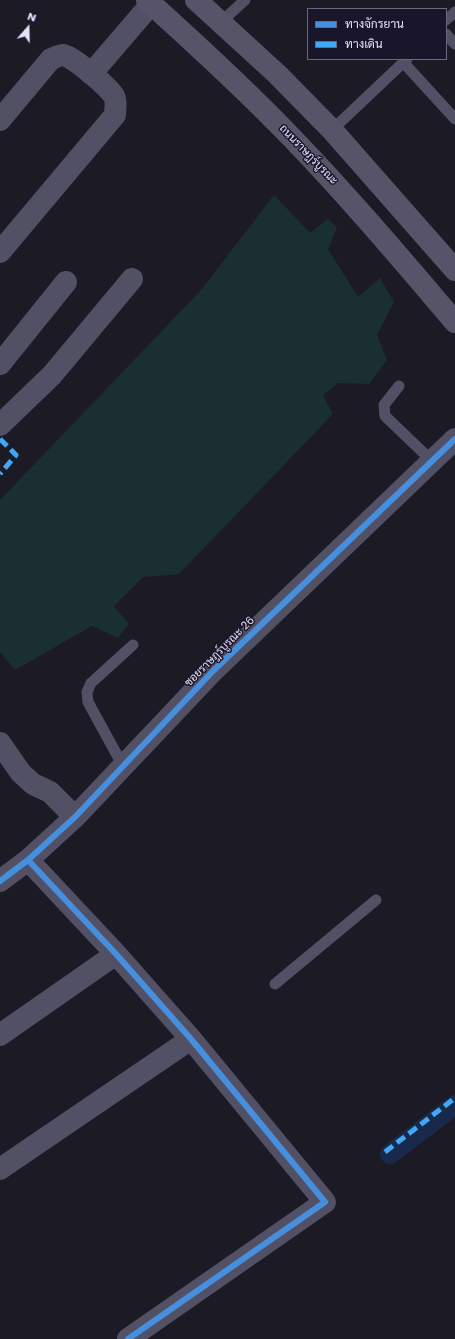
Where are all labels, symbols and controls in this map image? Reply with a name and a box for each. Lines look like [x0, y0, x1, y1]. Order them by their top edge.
north arrow [8, 8, 48, 48]
text: N [25, 8, 39, 26]
legend [307, 8, 447, 60]
text: ทางจักรยาน [345, 15, 404, 32]
text: ทางเดิน [345, 35, 383, 52]
street label: ถนนราษฎร์บูรณะ [276, 122, 340, 188]
street label: ซอยราษฎร์บูรณะ 26 [182, 614, 258, 690]

